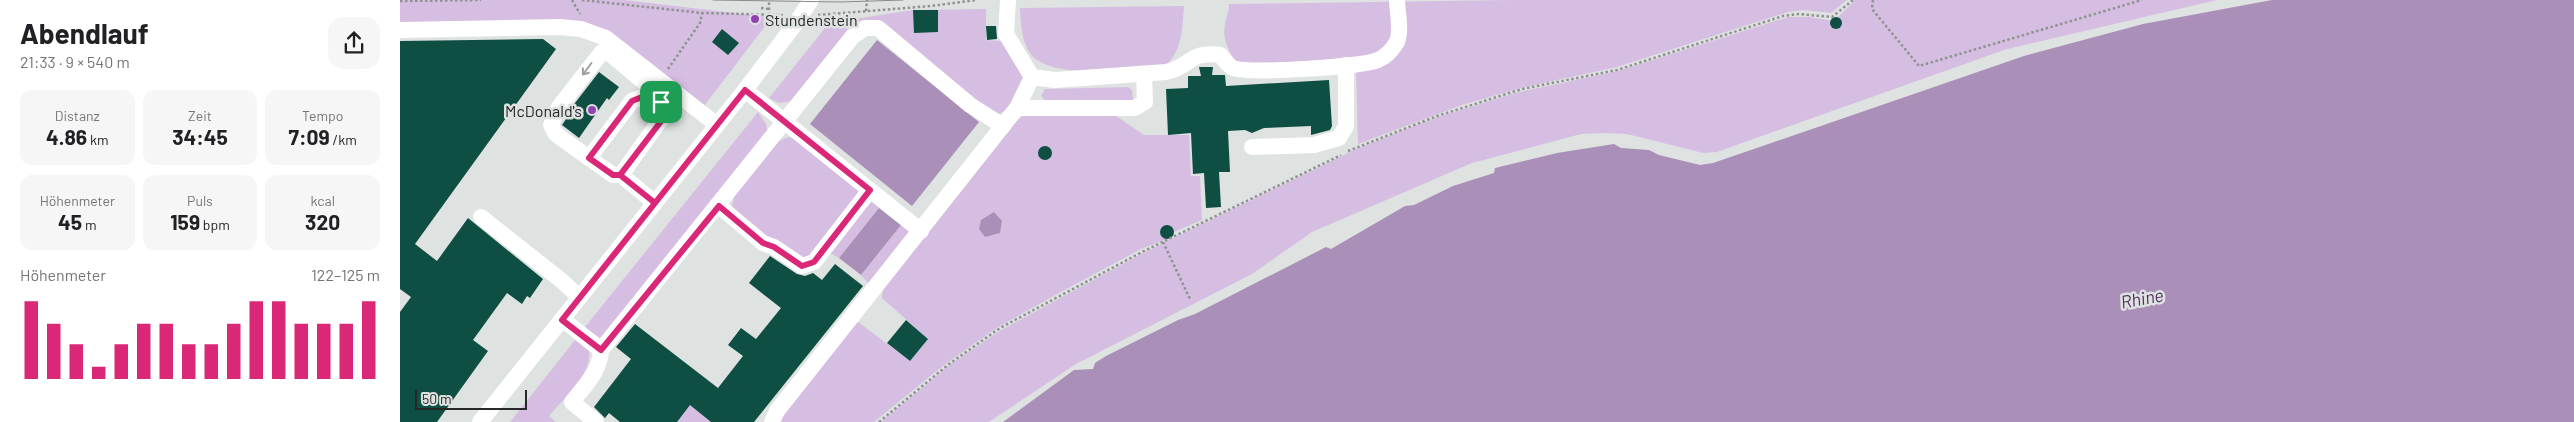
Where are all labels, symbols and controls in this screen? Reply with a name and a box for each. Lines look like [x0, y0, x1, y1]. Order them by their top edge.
place label: Stundenstein [765, 10, 858, 29]
marker: Stundenstein [749, 13, 761, 25]
text: Abendlauf [20, 16, 149, 50]
button: share [328, 17, 380, 69]
text: 21:33 · 9 × 540 m [20, 52, 130, 71]
one-way arrow [582, 62, 593, 75]
pin [640, 81, 682, 123]
icon: arrive [647, 88, 675, 116]
place label: McDonald's [505, 101, 582, 120]
marker: McDonald's [586, 104, 598, 116]
text: Distanz [55, 107, 100, 124]
text: Zeit [188, 107, 212, 124]
text: Tempo [302, 107, 343, 124]
text: 4.86 [46, 124, 87, 149]
text: 34:45 [172, 124, 228, 149]
text: 7:09 [289, 124, 330, 149]
text: km [87, 131, 109, 148]
text: /km [330, 131, 357, 148]
text: Höhenmeter [40, 192, 115, 209]
text: Puls [187, 192, 213, 209]
text: kcal [310, 192, 335, 209]
text: 45 [58, 209, 82, 234]
text: 159 [170, 209, 200, 234]
text: 320 [305, 209, 340, 234]
text: m [82, 216, 97, 233]
text: bpm [200, 216, 230, 233]
text: Höhenmeter [20, 265, 106, 284]
text: 122–125 m [311, 265, 380, 284]
water label: Rhine [2119, 283, 2165, 313]
scale bar [415, 387, 528, 410]
text: 50 m [422, 390, 451, 407]

